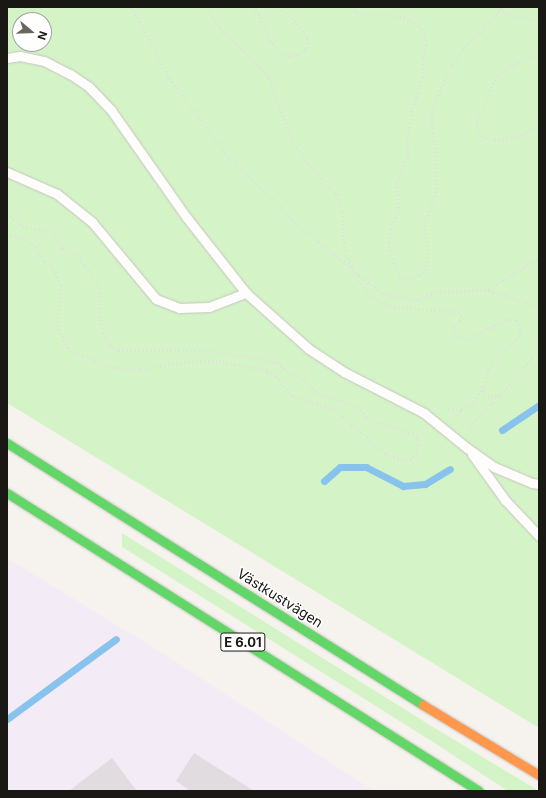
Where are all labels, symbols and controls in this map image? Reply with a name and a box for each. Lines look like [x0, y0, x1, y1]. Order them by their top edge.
north arrow [12, 12, 52, 52]
text: N [34, 29, 50, 42]
street label: Västkustvägen [234, 565, 326, 631]
road number: E 6.01 [220, 631, 266, 653]

